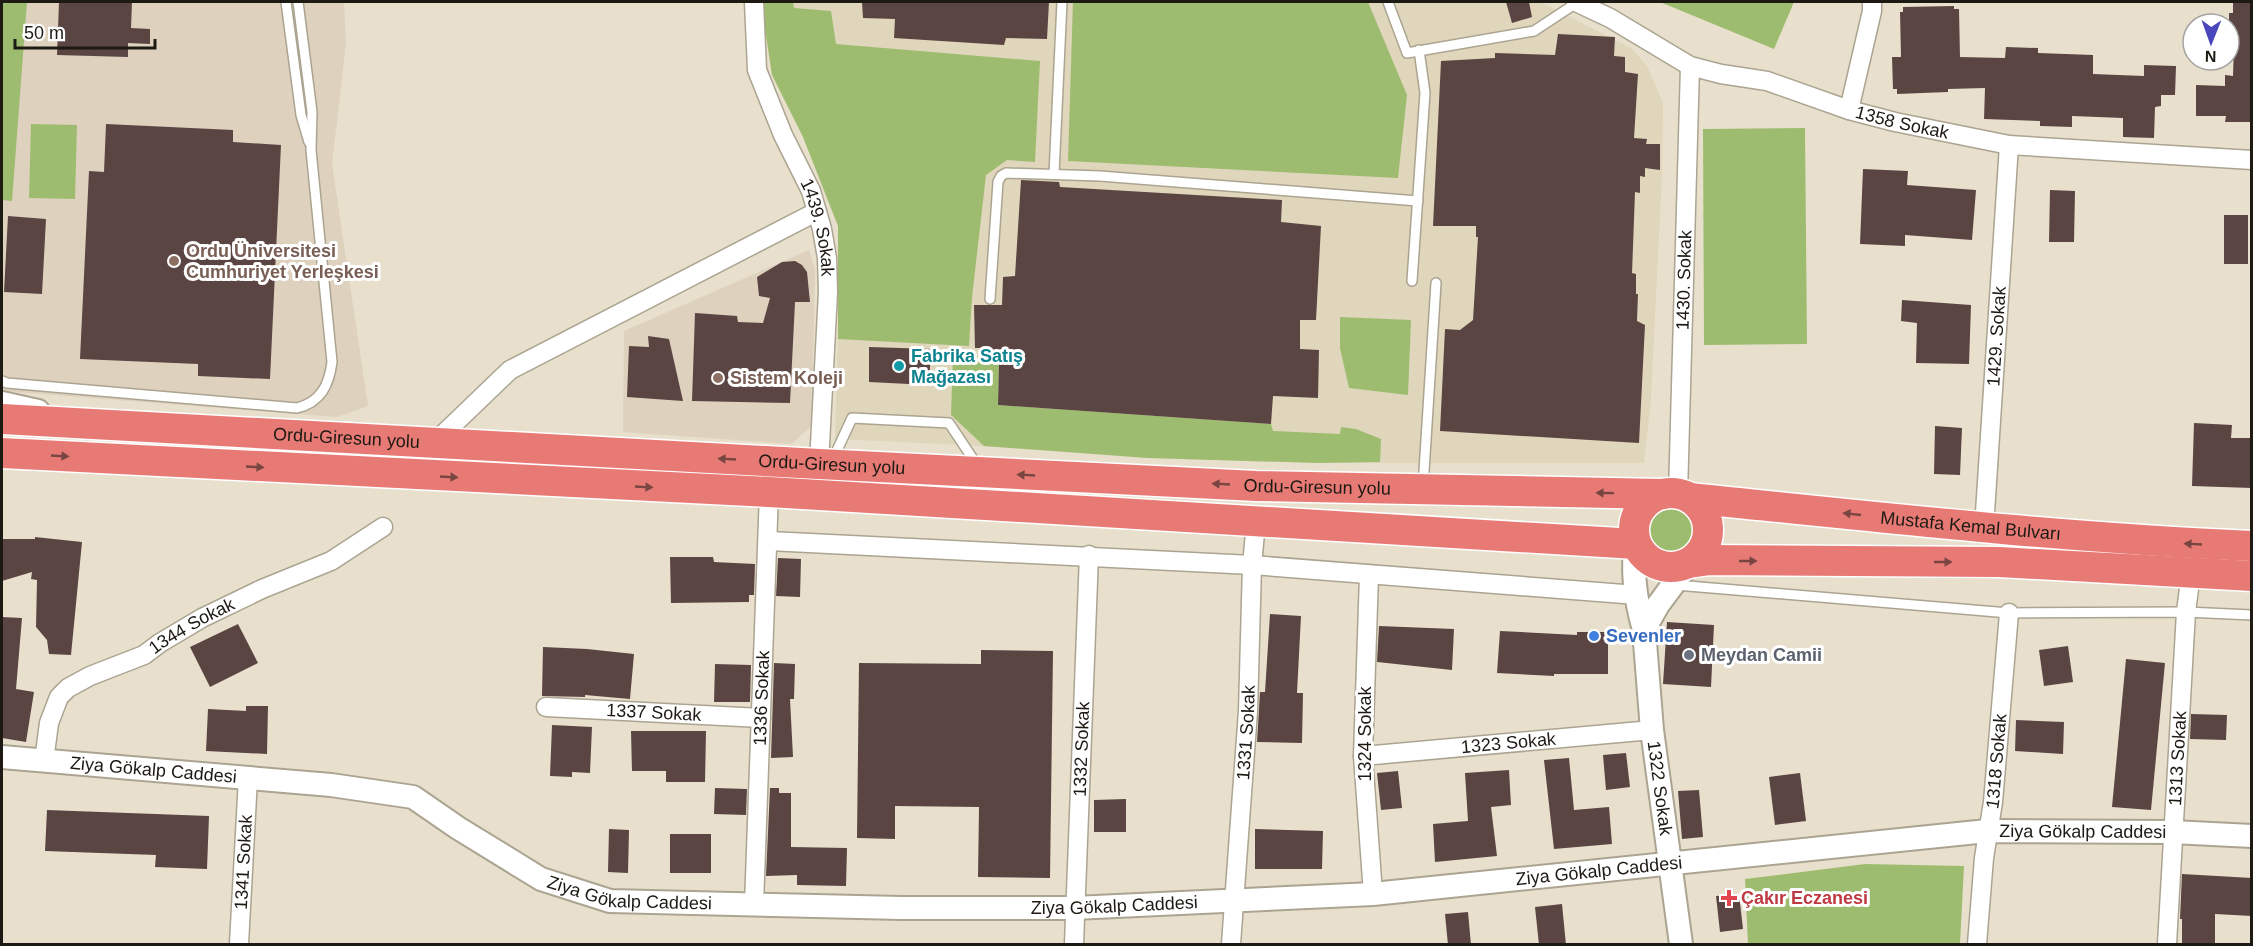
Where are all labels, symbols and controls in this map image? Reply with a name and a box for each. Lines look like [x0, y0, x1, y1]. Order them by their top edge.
scale bar [15, 12, 154, 50]
north arrow [2181, 12, 2241, 72]
text: 50 m [24, 23, 64, 43]
text: N [2205, 48, 2217, 65]
street label: 1358 Sokak [1853, 102, 1952, 143]
street label: 1439. Sokak [796, 175, 838, 278]
street label: 1430. Sokak [1673, 229, 1695, 330]
place label: Ordu Üniversitesi Cumhuriyet Yerleşkesi [186, 241, 379, 282]
marker: Ordu Üniversitesi Cumhuriyet Yerleşkesi [167, 254, 181, 268]
street label: 1429. Sokak [1983, 285, 2010, 387]
place label: Fabrika Satış Mağazası [911, 346, 1023, 387]
marker: Fabrika Satış Mağazası [892, 359, 906, 373]
place label: Sistem Koleji [730, 368, 843, 388]
marker: Sistem Koleji [711, 371, 725, 385]
street label: Ordu-Giresun yolu [272, 424, 420, 452]
street label: Ordu-Giresun yolu [758, 451, 906, 478]
one-way arrow [50, 452, 69, 461]
one-way arrow [717, 455, 736, 464]
one-way arrow [245, 462, 264, 471]
one-way arrow [1017, 470, 1036, 479]
one-way arrow [440, 472, 459, 481]
street label: Ordu-Giresun yolu [1243, 475, 1391, 499]
one-way arrow [1211, 480, 1230, 489]
one-way arrow [635, 482, 654, 491]
one-way arrow [1595, 488, 1614, 498]
street label: Mustafa Kemal Bulvarı [1879, 507, 2062, 544]
one-way arrow [1843, 510, 1862, 519]
one-way arrow [2184, 539, 2203, 548]
one-way arrow [1738, 556, 1757, 566]
one-way arrow [1933, 557, 1952, 567]
street label: 1344 Sokak [145, 593, 239, 658]
place label: Sevenler [1606, 626, 1681, 646]
marker: Sevenler [1587, 629, 1601, 643]
place label: Meydan Camii [1701, 645, 1822, 665]
marker: Meydan Camii [1682, 648, 1696, 662]
street label: 1336 Sokak [750, 649, 773, 746]
street label: 1331 Sokak [1233, 684, 1259, 781]
street label: 1324 Sokak [1355, 685, 1375, 782]
street label: 1337 Sokak [606, 700, 703, 725]
street label: 1332 Sokak [1070, 700, 1093, 797]
street label: 1313 Sokak [2165, 709, 2190, 806]
street label: 1318 Sokak [1982, 712, 2011, 810]
street label: 1323 Sokak [1460, 729, 1558, 757]
street label: 1322 Sokak [1644, 740, 1676, 838]
street label: Ziya Gökalp Caddesi [69, 753, 238, 787]
street label: 1341 Sokak [231, 813, 256, 910]
street label: Ziya Gökalp Caddesi [1999, 821, 2166, 842]
street label: Ziya Gökalp Caddesi [1515, 852, 1683, 889]
street label: Ziya Gökalp Caddesi [545, 872, 712, 913]
place label: Çakır Eczanesi [1741, 888, 1868, 908]
marker: Çakır Eczanesi [1722, 891, 1736, 905]
street label: Ziya Gökalp Caddesi [1031, 892, 1198, 918]

